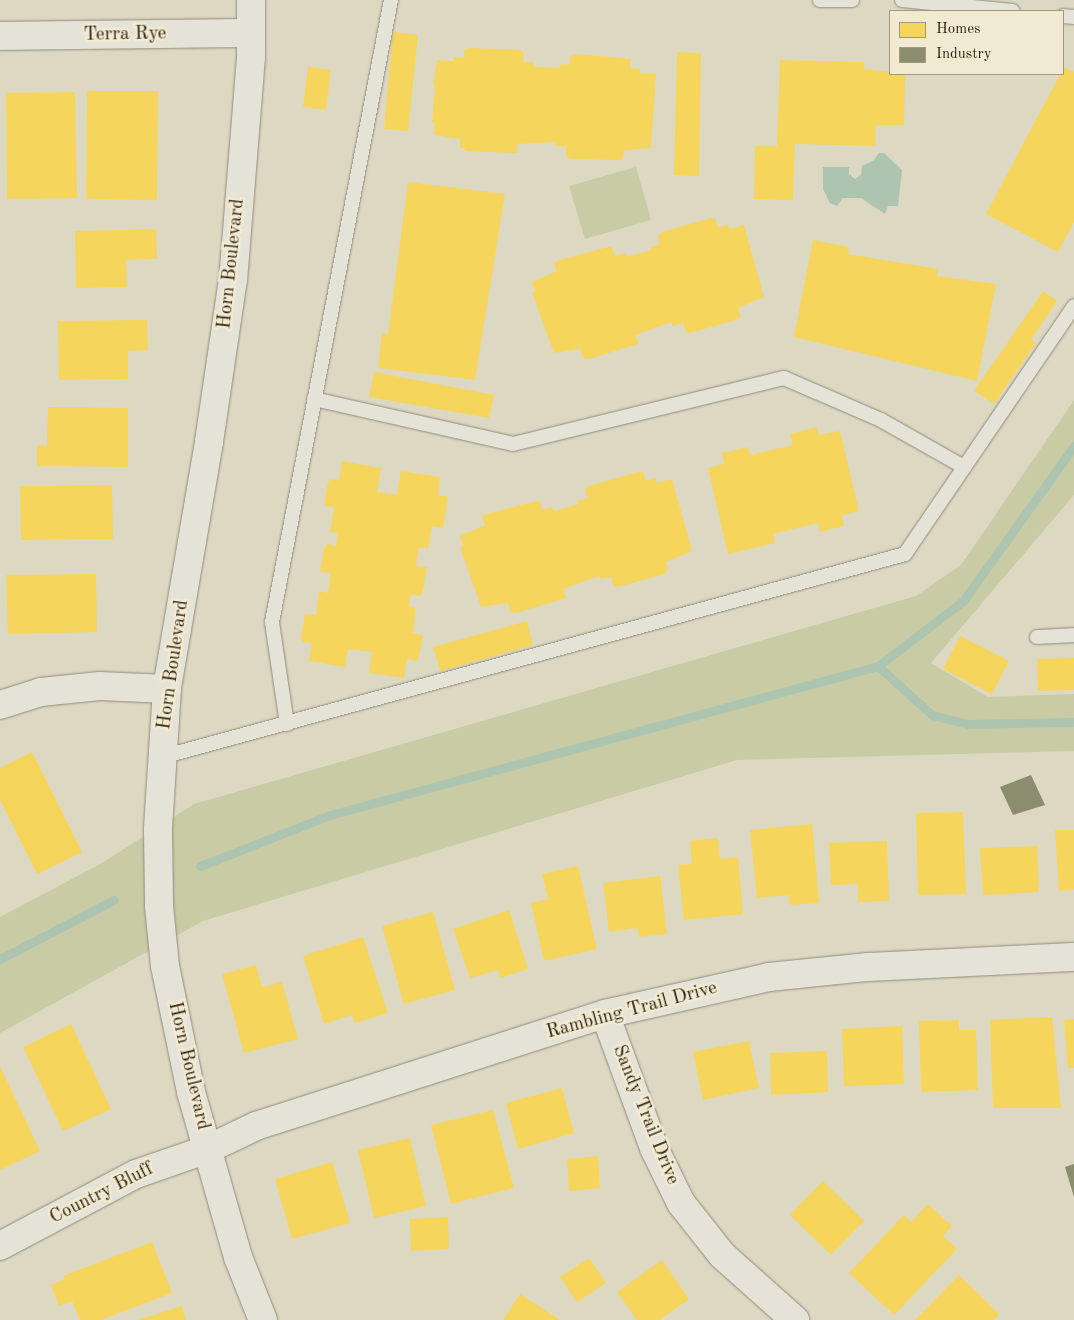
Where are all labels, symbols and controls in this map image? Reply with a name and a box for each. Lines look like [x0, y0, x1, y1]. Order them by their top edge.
legend [889, 10, 1064, 75]
text: Homes [936, 22, 981, 37]
street label: Terra Rye [83, 23, 167, 47]
text: Industry [936, 47, 992, 62]
street label: Horn Boulevard [214, 198, 250, 330]
street label: Horn Boulevard [154, 599, 194, 731]
street label: Rambling Trail Drive [544, 977, 720, 1045]
street label: Horn Boulevard [162, 1000, 214, 1132]
street label: Sandy Trail Drive [607, 1042, 683, 1188]
street label: Country Bluff [46, 1158, 158, 1230]

